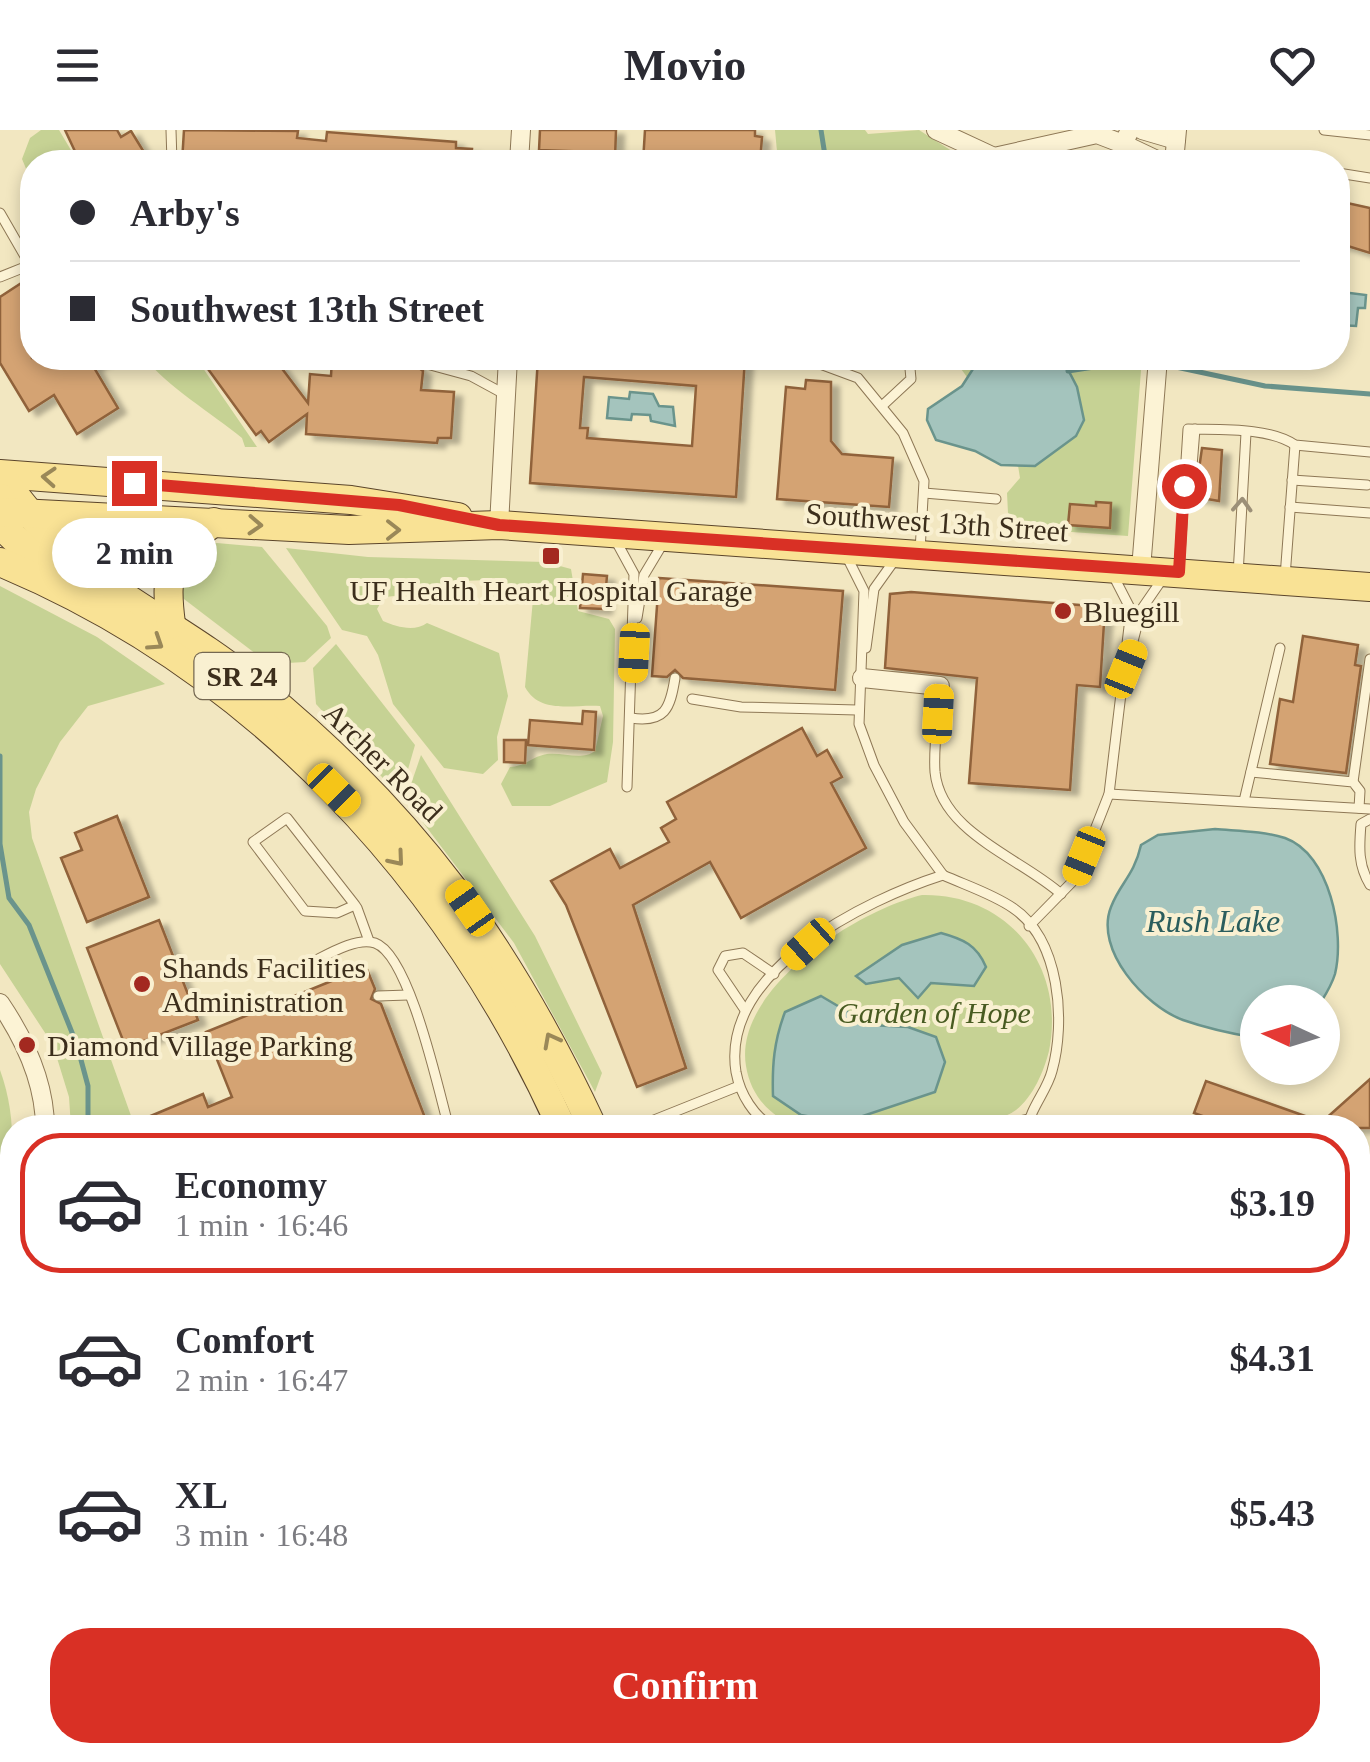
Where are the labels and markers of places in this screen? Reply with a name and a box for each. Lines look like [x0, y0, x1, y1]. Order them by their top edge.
marker: UF Health Heart Hospital Garage [540, 545, 562, 567]
place label: UF Health Heart Hospital Garage [349, 574, 753, 607]
place label: Bluegill [1083, 595, 1180, 628]
marker: Bluegill [1052, 600, 1074, 622]
place label: Shands Facilities Administration [162, 951, 366, 1018]
marker: Shands Facilities Administration [131, 973, 153, 995]
place label: Diamond Village Parking [47, 1029, 353, 1062]
marker: Diamond Village Parking [16, 1034, 38, 1056]

